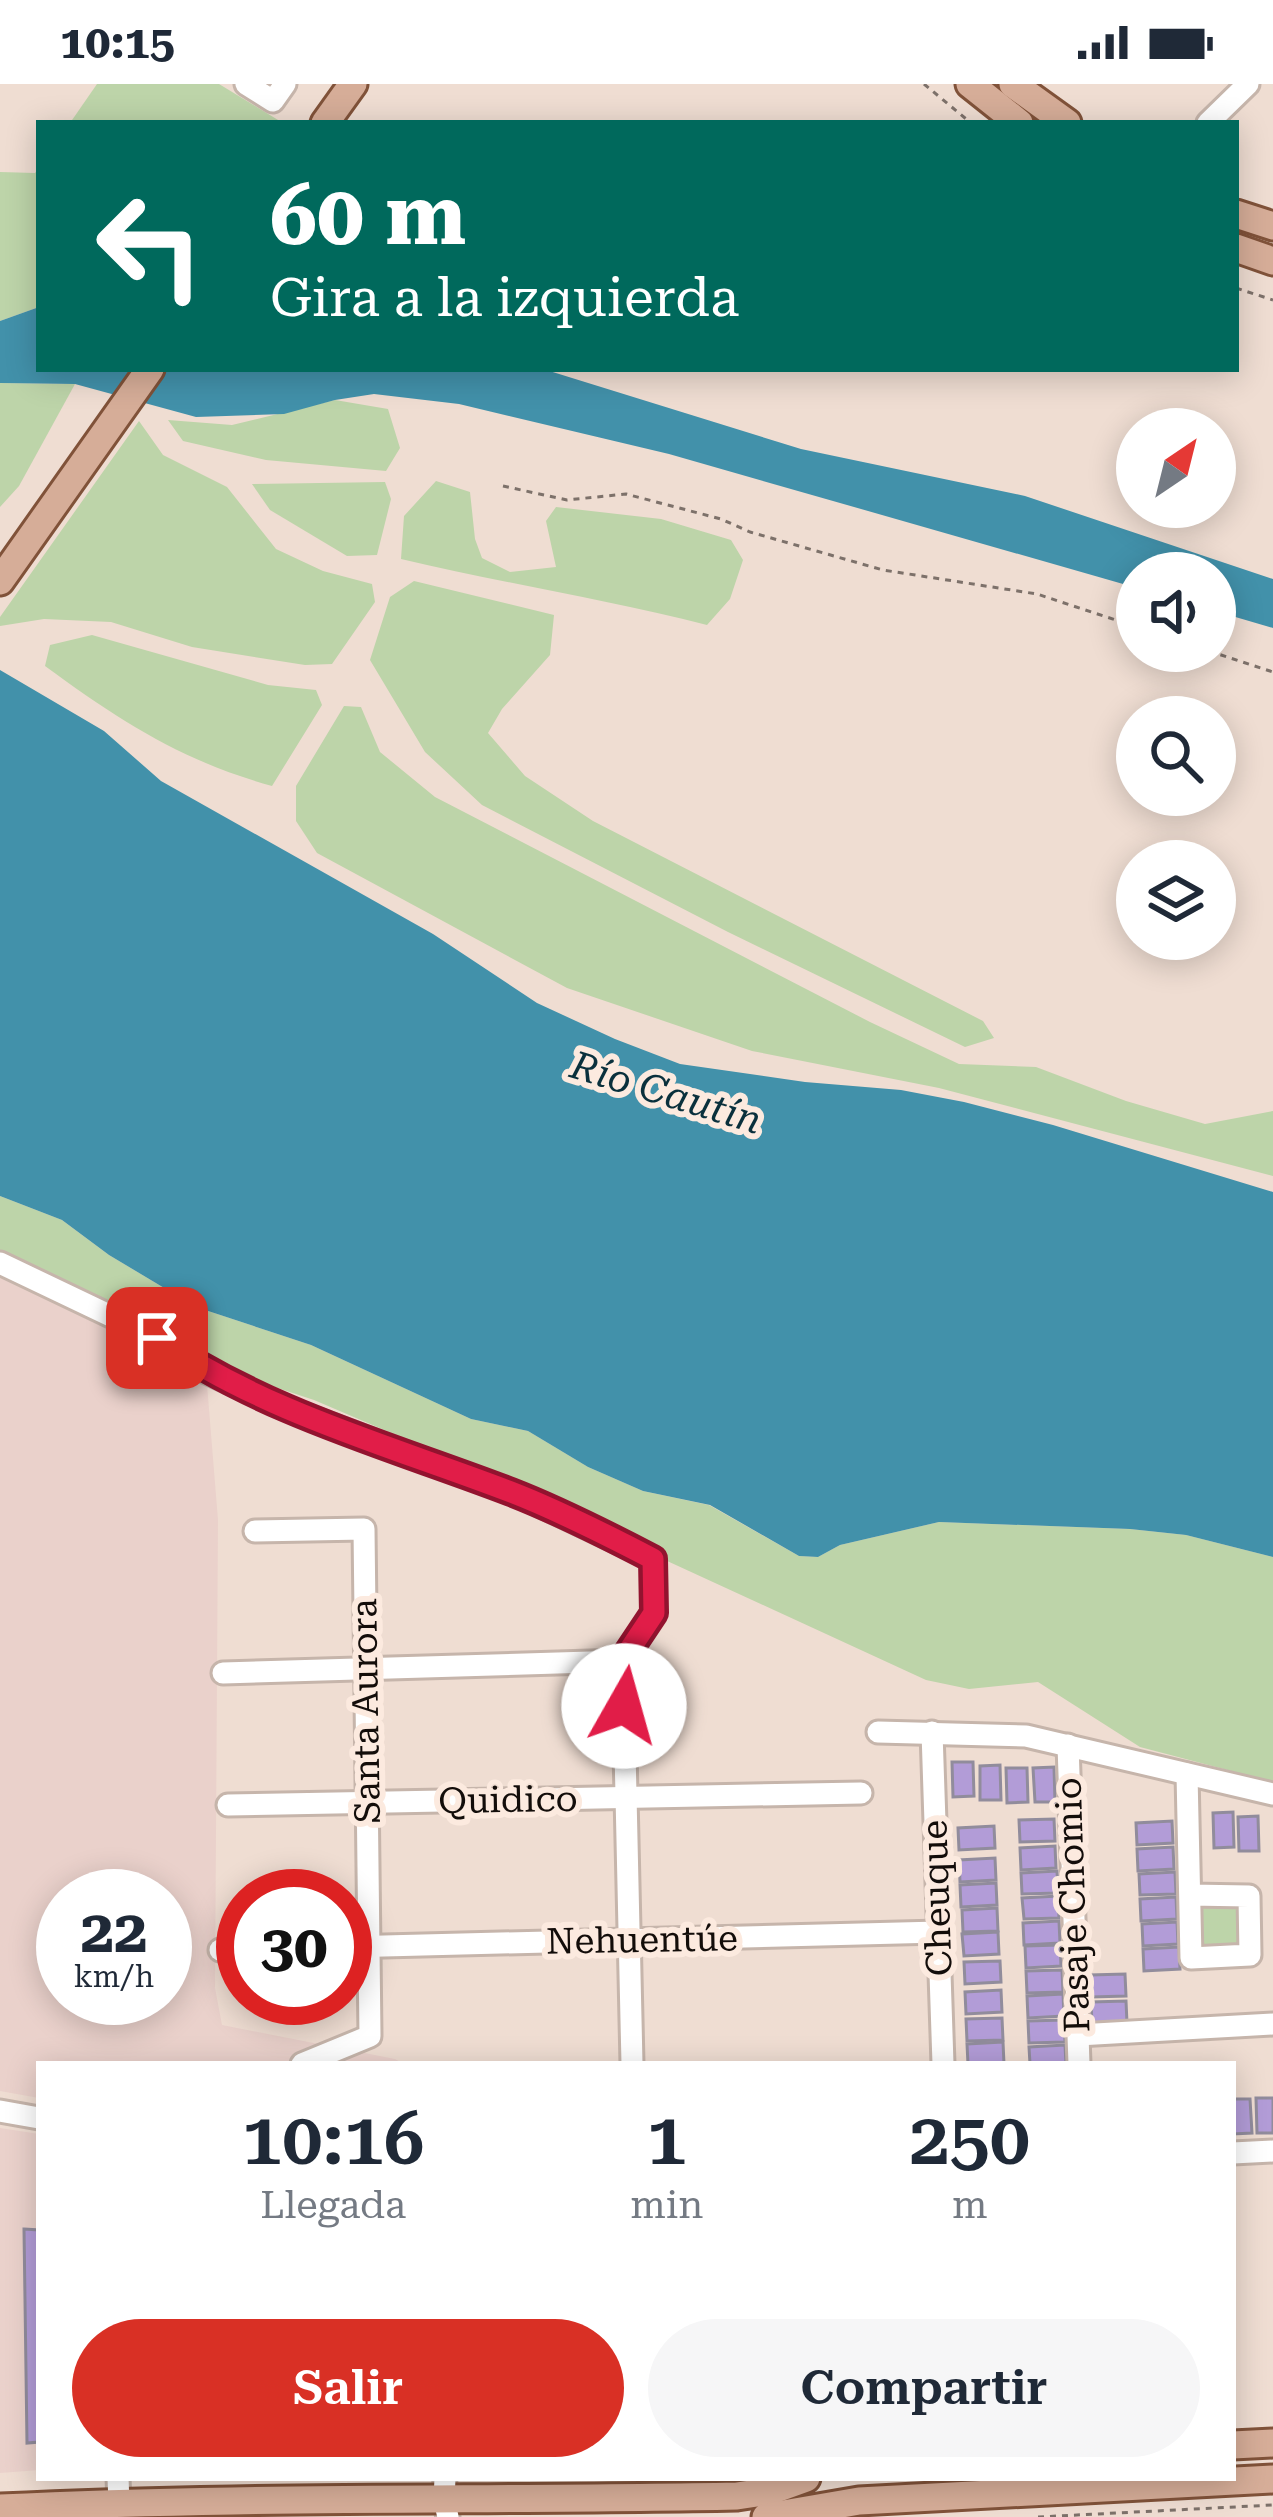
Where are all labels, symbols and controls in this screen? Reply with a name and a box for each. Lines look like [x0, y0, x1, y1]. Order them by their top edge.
text: 10:15 [60, 16, 175, 69]
text: 60 m [270, 166, 466, 264]
icon: left [72, 168, 228, 324]
text: Gira a la izquierda [270, 266, 739, 329]
north arrow [1116, 408, 1236, 528]
map controls [1116, 408, 1236, 960]
button: sound [1116, 552, 1236, 672]
button: search [1116, 696, 1236, 816]
button: layers [1116, 840, 1236, 960]
water label: Río Cautín [564, 1042, 767, 1144]
pin [106, 1287, 208, 1389]
icon: arrive [124, 1305, 190, 1371]
street label: Santa Aurora [343, 1598, 389, 1824]
position arrow [561, 1643, 687, 1769]
street label: Pasaje Chomio [1048, 1777, 1098, 2033]
street label: Quidico [438, 1778, 578, 1822]
street label: Cheuque [913, 1819, 961, 1977]
speed limit sign: 30 [216, 1869, 372, 2025]
text: 22 [80, 1896, 148, 1967]
street label: Nehuentúe [546, 1917, 738, 1963]
text: km/h [74, 1959, 154, 1994]
text: 10:16 [242, 2097, 424, 2182]
text: 1 [647, 2097, 687, 2182]
text: 250 [909, 2097, 1030, 2182]
text: Llegada [260, 2182, 406, 2228]
text: min [630, 2182, 703, 2228]
text: m [952, 2182, 987, 2228]
button: Salir [72, 2319, 624, 2457]
button: Compartir [648, 2319, 1200, 2457]

